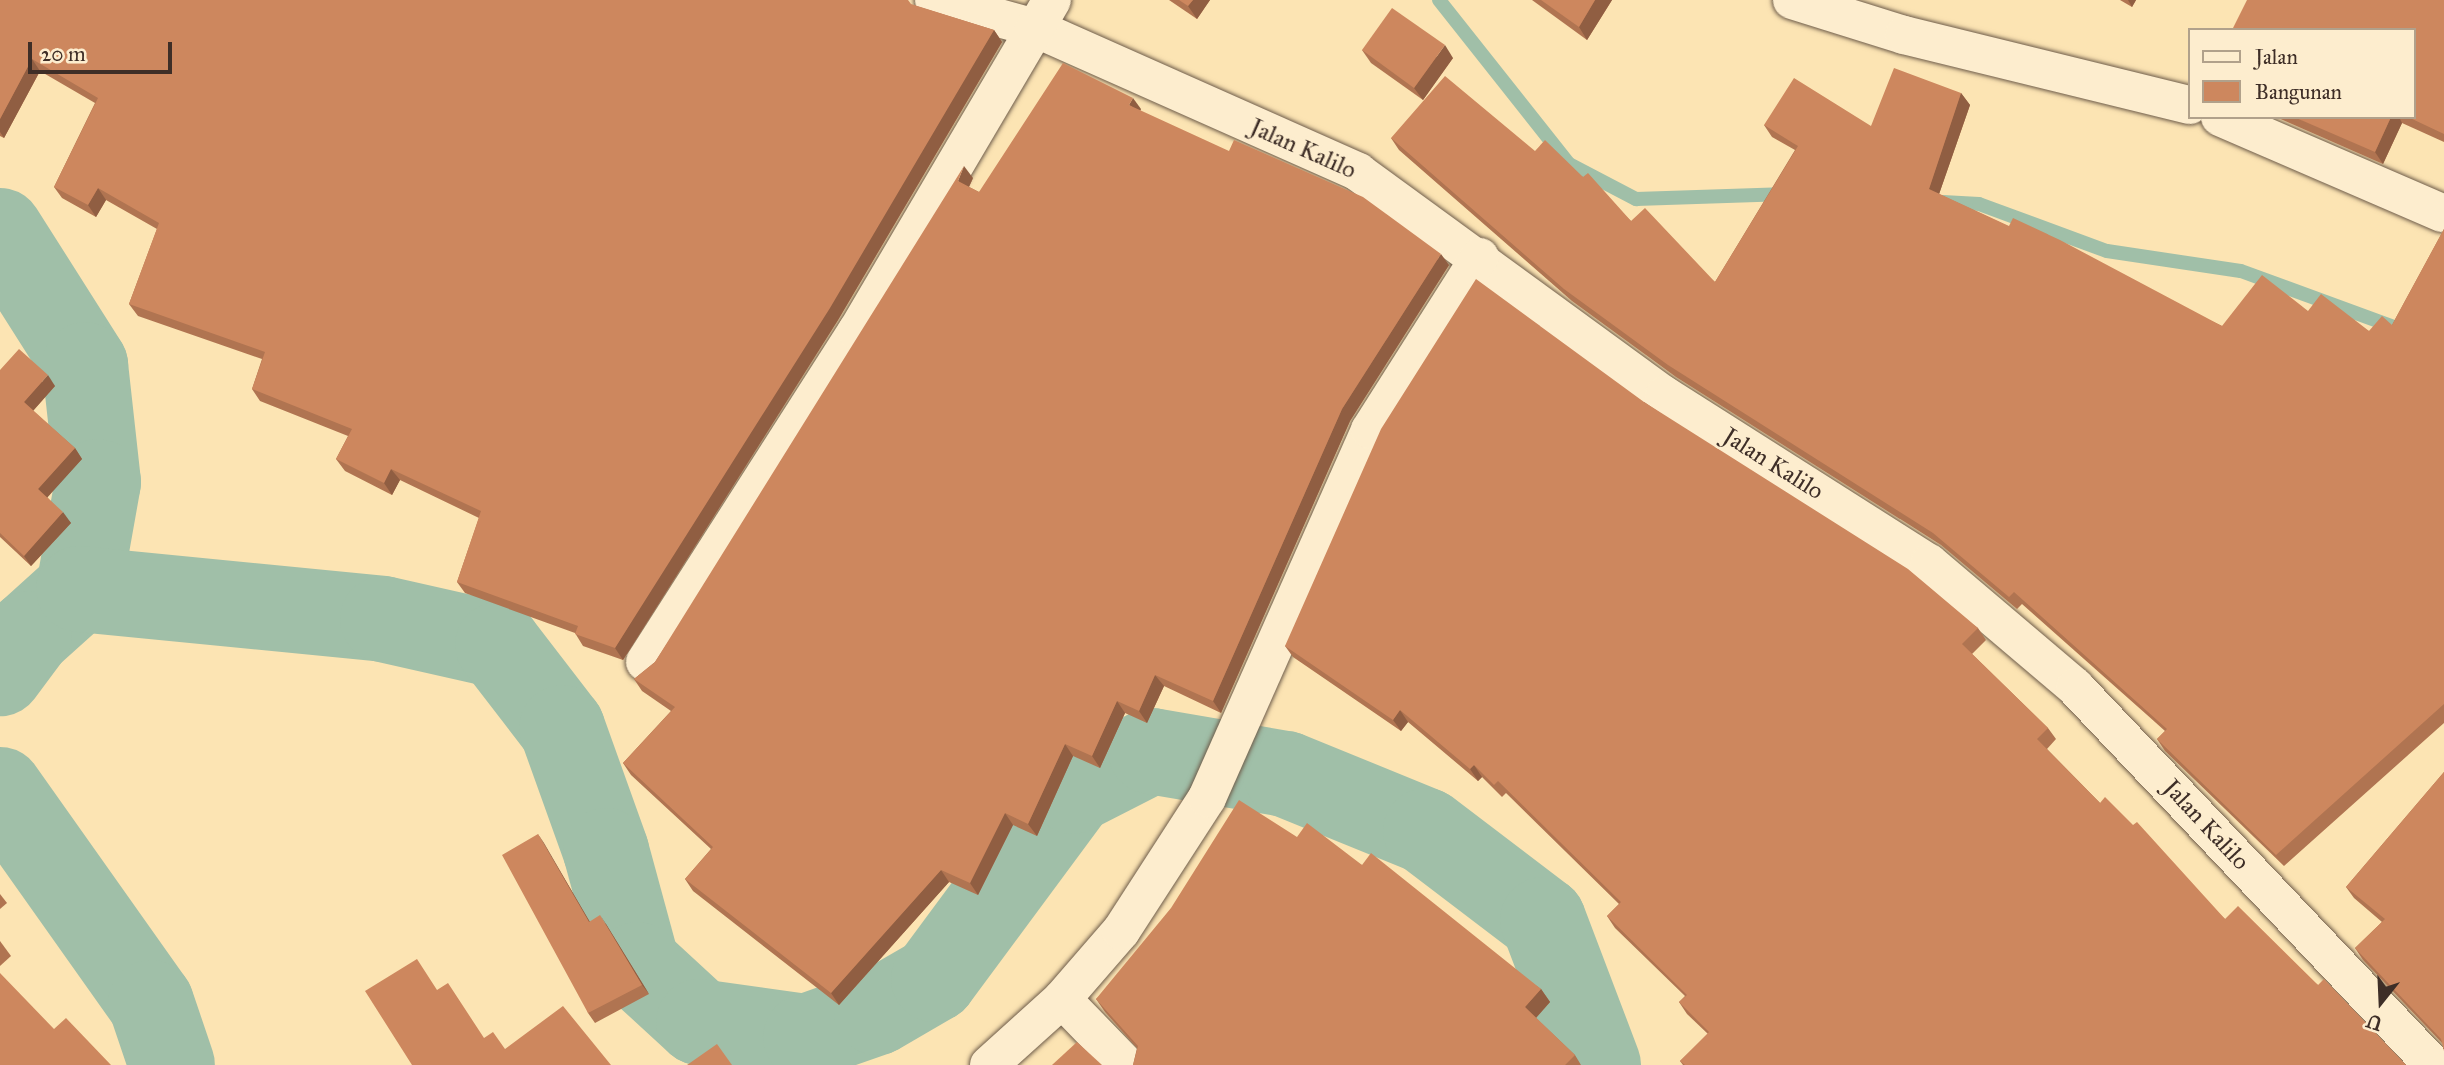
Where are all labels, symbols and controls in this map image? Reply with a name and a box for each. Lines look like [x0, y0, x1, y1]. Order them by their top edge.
scale bar [32, 28, 175, 72]
legend [2188, 28, 2416, 119]
text: 20 m [41, 41, 86, 67]
text: Jalan [2255, 44, 2298, 70]
text: Bangunan [2255, 79, 2342, 105]
street label: Jalan Kalilo [1246, 113, 1360, 185]
street label: Jalan Kalilo [1717, 422, 1829, 506]
street label: Jalan Kalilo [2157, 774, 2255, 876]
north arrow [2346, 967, 2416, 1037]
text: U [2364, 1009, 2385, 1036]

